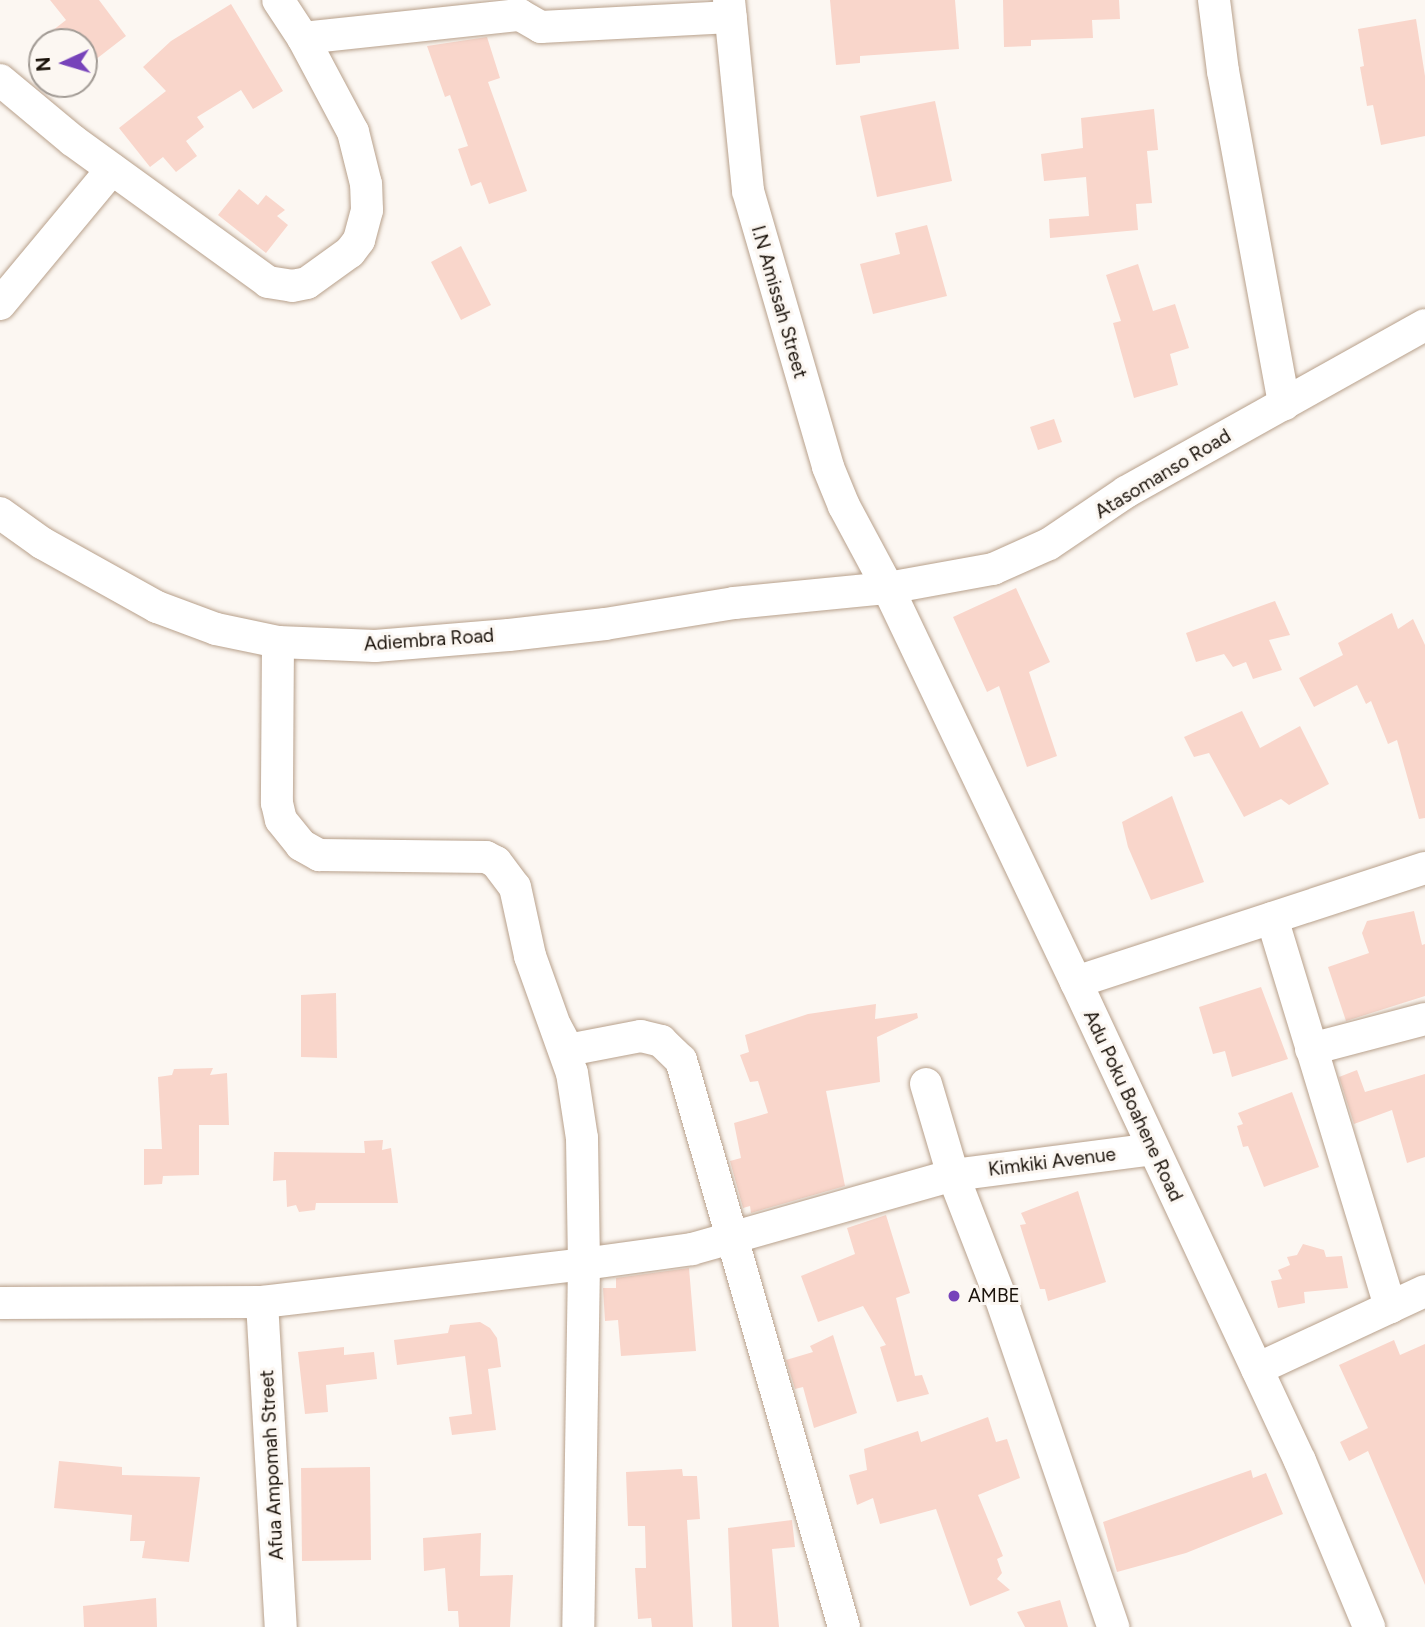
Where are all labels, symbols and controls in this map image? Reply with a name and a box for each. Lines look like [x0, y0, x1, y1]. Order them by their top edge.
north arrow [28, 28, 98, 98]
text: N [32, 56, 56, 72]
street label: I.N Amissah Street [746, 223, 812, 381]
street label: Atasomanso Road [1091, 424, 1235, 524]
street label: Adiembra Road [363, 624, 495, 656]
street label: Adu Poku Boahene Road [1079, 1007, 1187, 1205]
street label: Kimkiki Avenue [987, 1143, 1117, 1181]
place label: AMBE [968, 1285, 1020, 1307]
marker: AMBE [946, 1288, 962, 1304]
street label: Afua Ampomah Street [256, 1369, 288, 1561]

